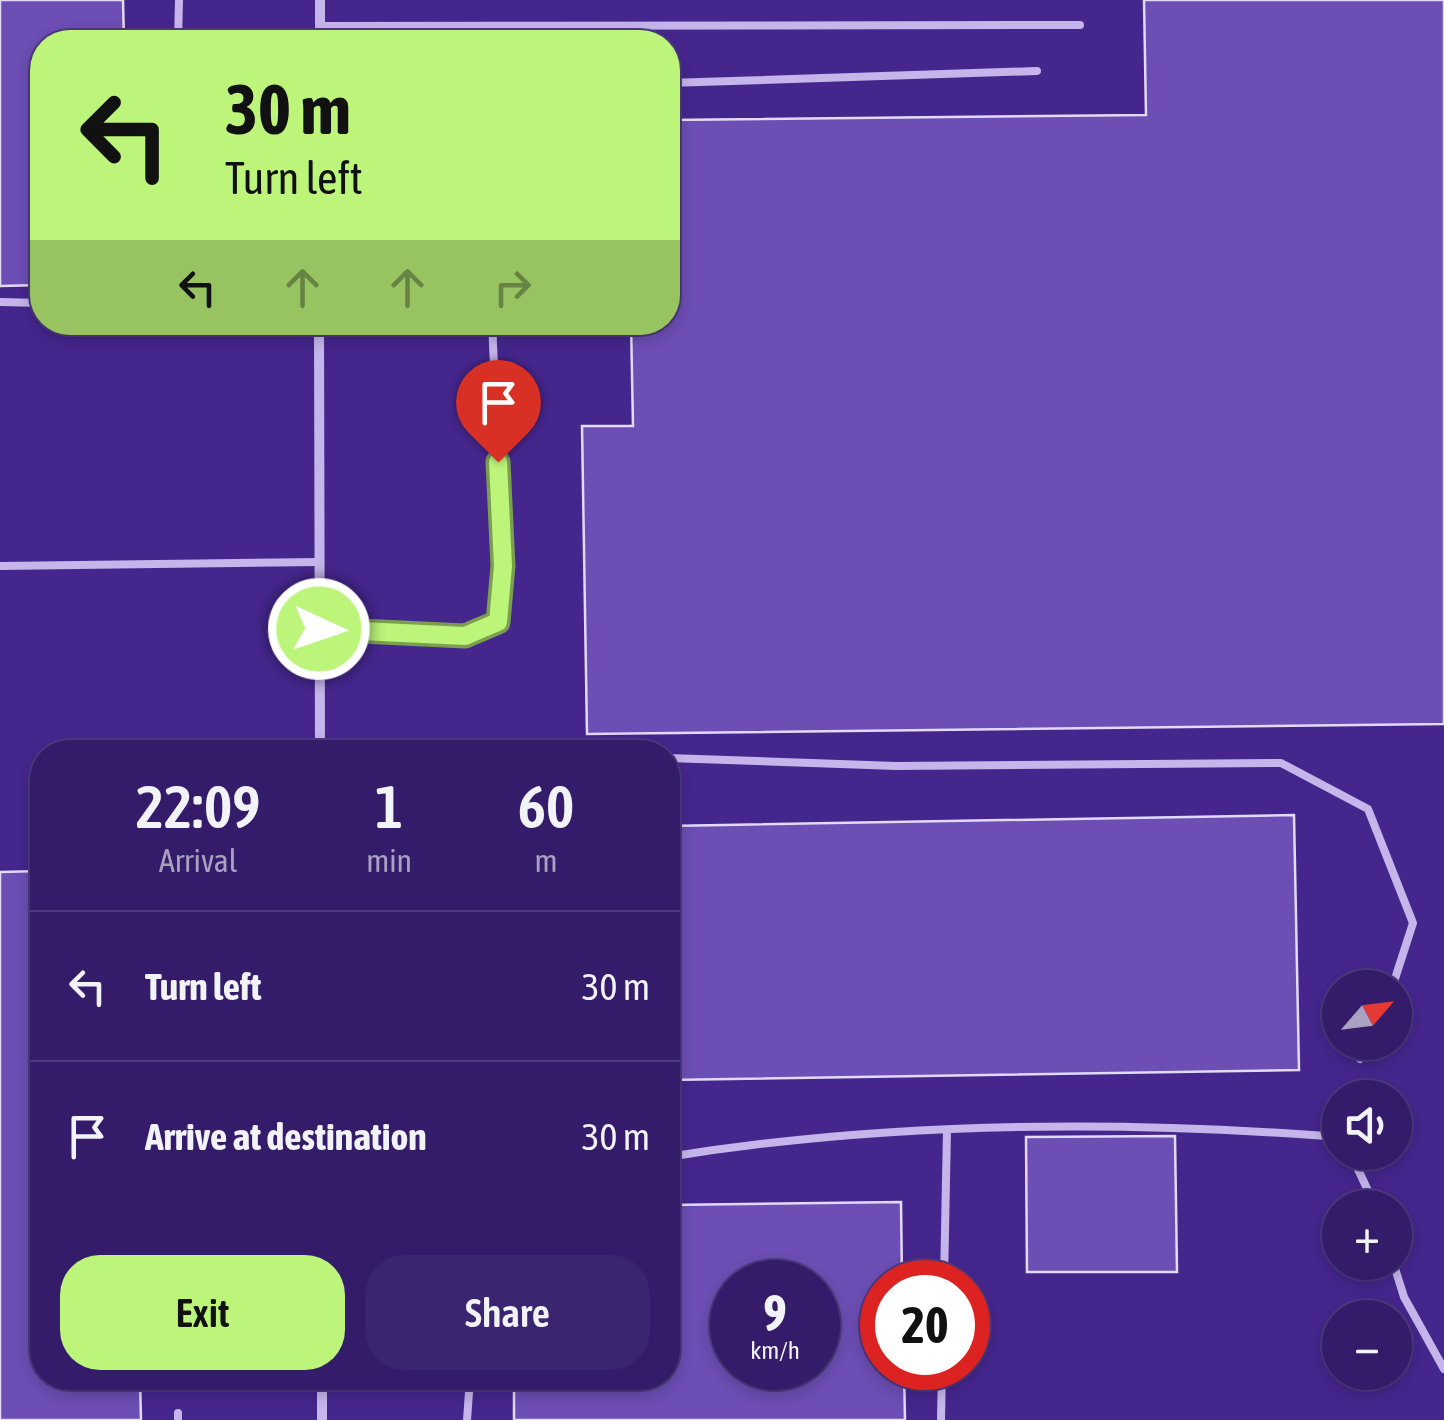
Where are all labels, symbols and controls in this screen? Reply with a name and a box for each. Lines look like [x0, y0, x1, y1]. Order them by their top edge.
text: 30 m [225, 69, 351, 149]
icon: left [60, 70, 190, 200]
text: Turn left [225, 152, 363, 204]
icon: left [170, 260, 225, 315]
icon: ahead [275, 260, 330, 315]
icon: ahead [380, 260, 435, 315]
icon: right [485, 260, 540, 315]
pin [456, 360, 541, 463]
icon: arrive [471, 375, 526, 430]
position arrow [267, 577, 371, 681]
text: 22:09 [136, 772, 260, 841]
text: 1 [375, 772, 403, 841]
text: 60 [518, 772, 574, 841]
text: Arrival [159, 842, 237, 879]
text: min [366, 842, 412, 879]
text: m [534, 842, 558, 879]
icon: left [60, 959, 115, 1014]
text: Turn left [145, 965, 261, 1008]
text: 30 m [582, 965, 650, 1008]
north arrow [1322, 970, 1412, 1060]
map controls [1322, 970, 1412, 1390]
button: sound [1322, 1080, 1412, 1170]
icon: arrive [60, 1109, 115, 1164]
text: Arrive at destination [145, 1115, 427, 1158]
text: 30 m [582, 1115, 650, 1158]
button: + [1322, 1190, 1412, 1280]
button: Exit [60, 1255, 345, 1370]
button: Share [365, 1255, 650, 1370]
speed limit sign: 20 [860, 1260, 990, 1390]
text: 9 [763, 1284, 787, 1342]
button: − [1322, 1300, 1412, 1390]
text: km/h [750, 1336, 800, 1364]

